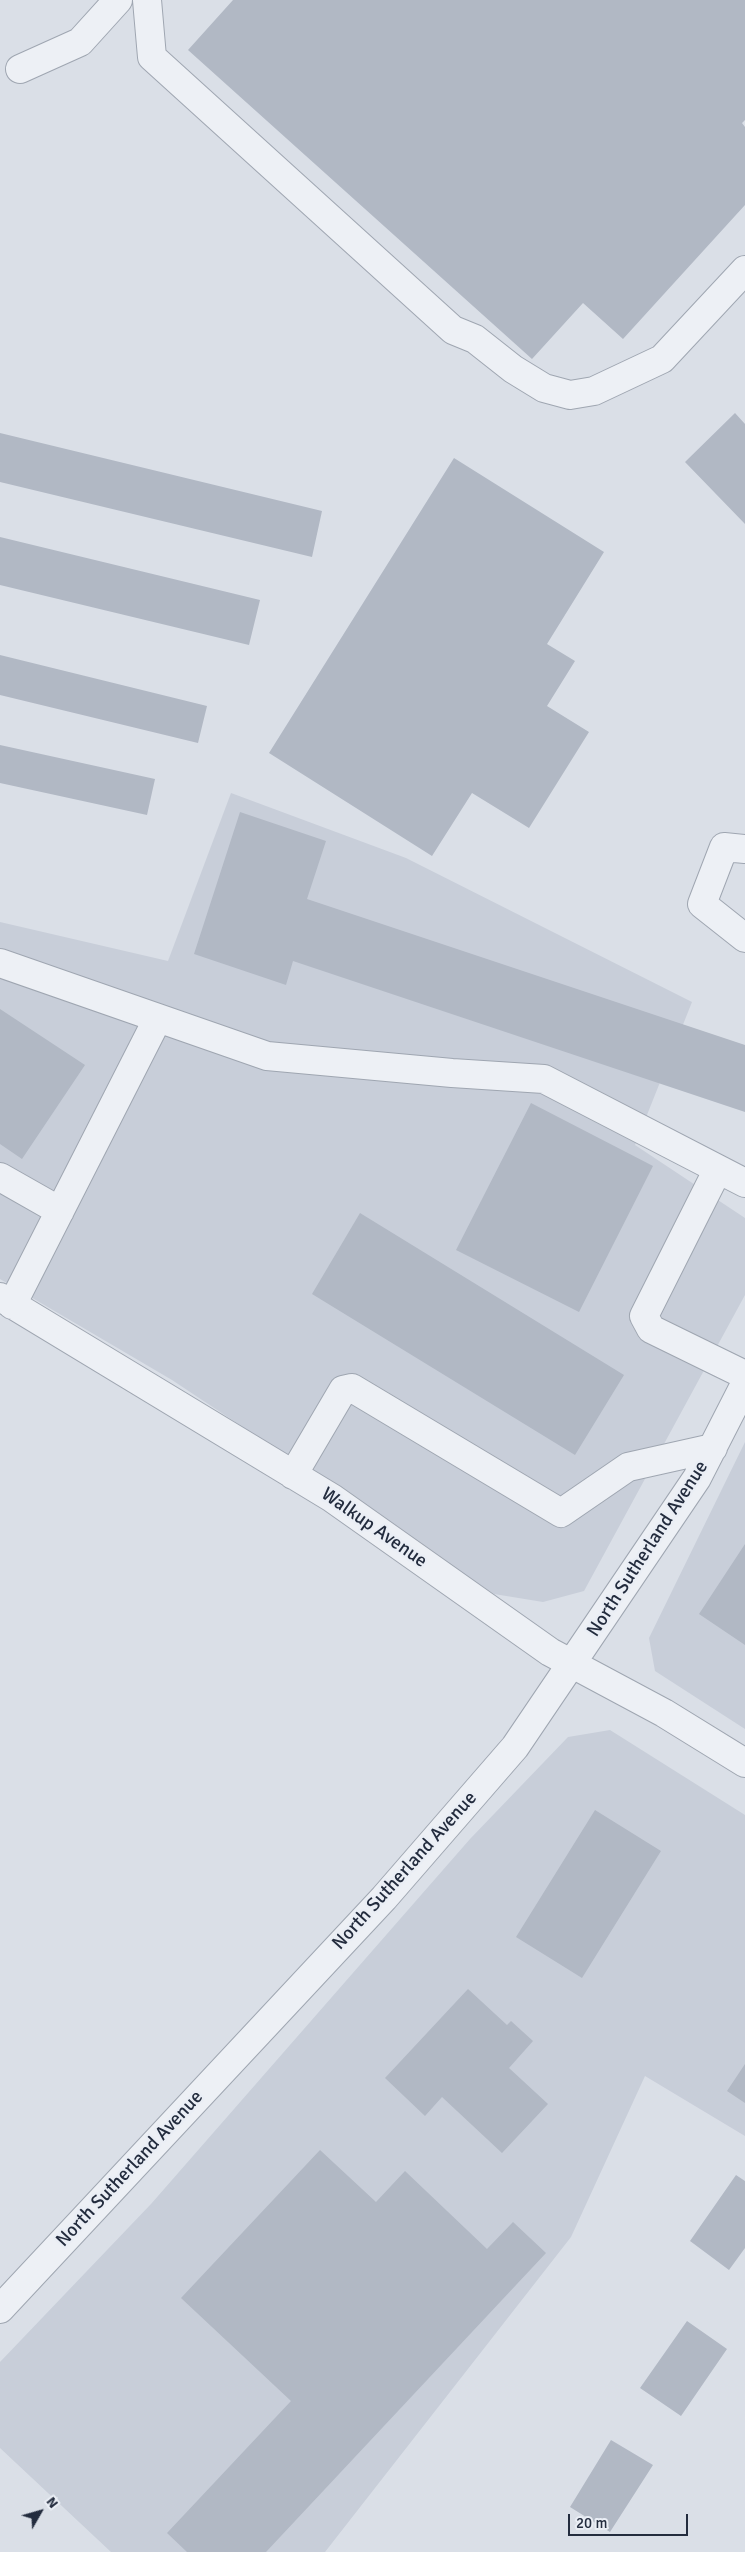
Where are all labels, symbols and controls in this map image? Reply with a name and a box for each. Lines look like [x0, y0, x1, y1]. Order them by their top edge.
street label: North Sutherland Avenue [583, 1457, 713, 1641]
street label: Walkup Avenue [317, 1483, 431, 1573]
street label: North Sutherland Avenue [328, 1787, 482, 1955]
street label: North Sutherland Avenue [52, 2086, 208, 2252]
north arrow [15, 2487, 65, 2537]
text: N [43, 2493, 62, 2512]
scale bar [570, 2504, 690, 2536]
text: 20 m [576, 2514, 607, 2532]

